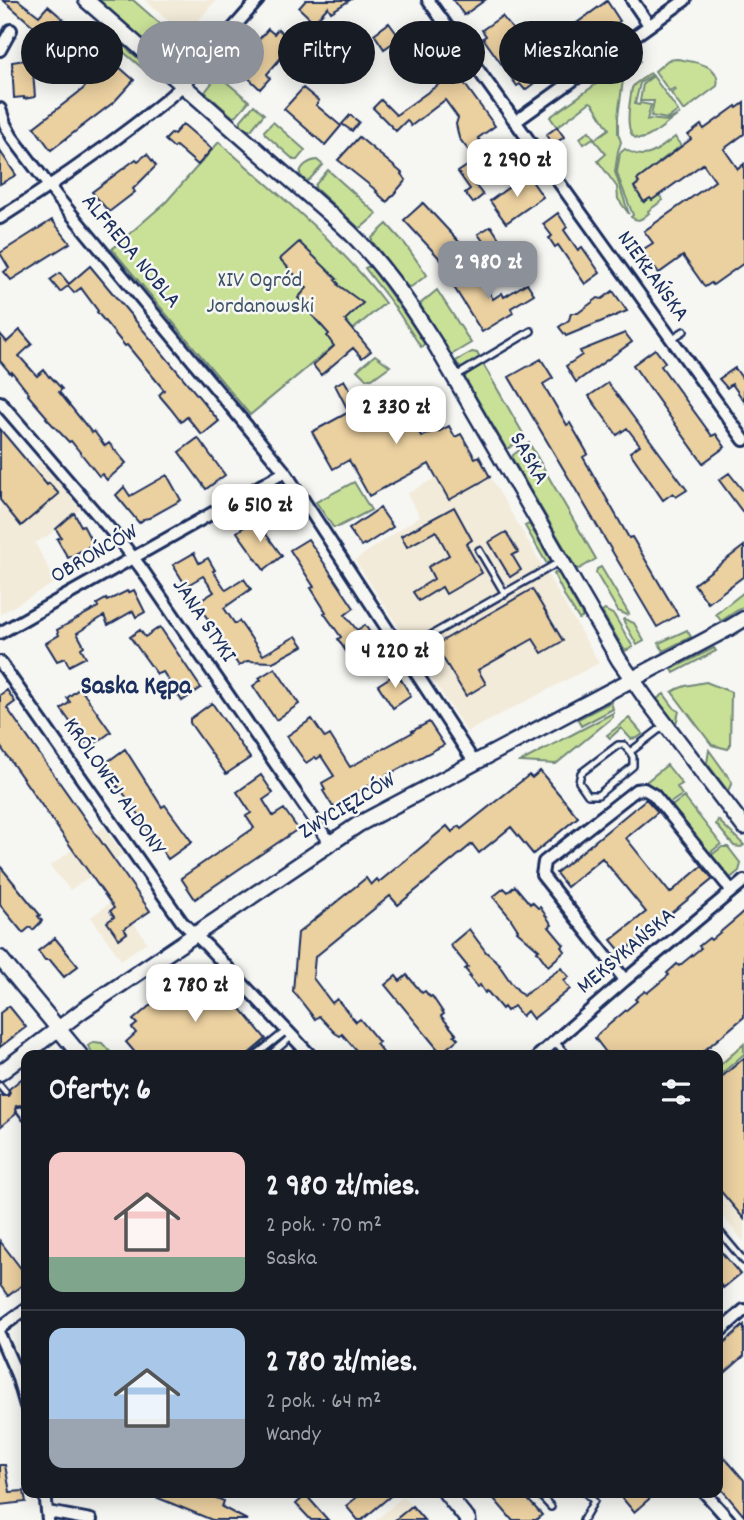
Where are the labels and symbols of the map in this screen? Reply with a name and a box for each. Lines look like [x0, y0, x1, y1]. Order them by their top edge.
pin: 2 290 zł [445, 140, 589, 199]
street label: ALFREDA NOBLA [72, 187, 188, 317]
street label: NIEKŁAŃSKA [608, 224, 696, 330]
pin: 2 980 zł [416, 242, 560, 301]
park label: XIV Ogród Jordanowski [206, 265, 314, 324]
pin: 2 330 zł [324, 386, 468, 446]
street label: SASKA [500, 426, 556, 492]
pin: 6 510 zł [188, 484, 332, 544]
street label: OBROŃCÓW [45, 516, 146, 593]
street label: JANA STYKI [163, 572, 243, 670]
pin: 4 220 zł [323, 630, 467, 690]
district label: Saska Kępa [80, 669, 192, 706]
street label: KRÓLOWEJ ALDONY [53, 712, 173, 863]
street label: ZWYCIĘZCÓW [293, 765, 403, 849]
street label: MEKSYKAŃSKA [570, 901, 684, 1003]
pin: 2 780 zł [123, 964, 267, 1024]

